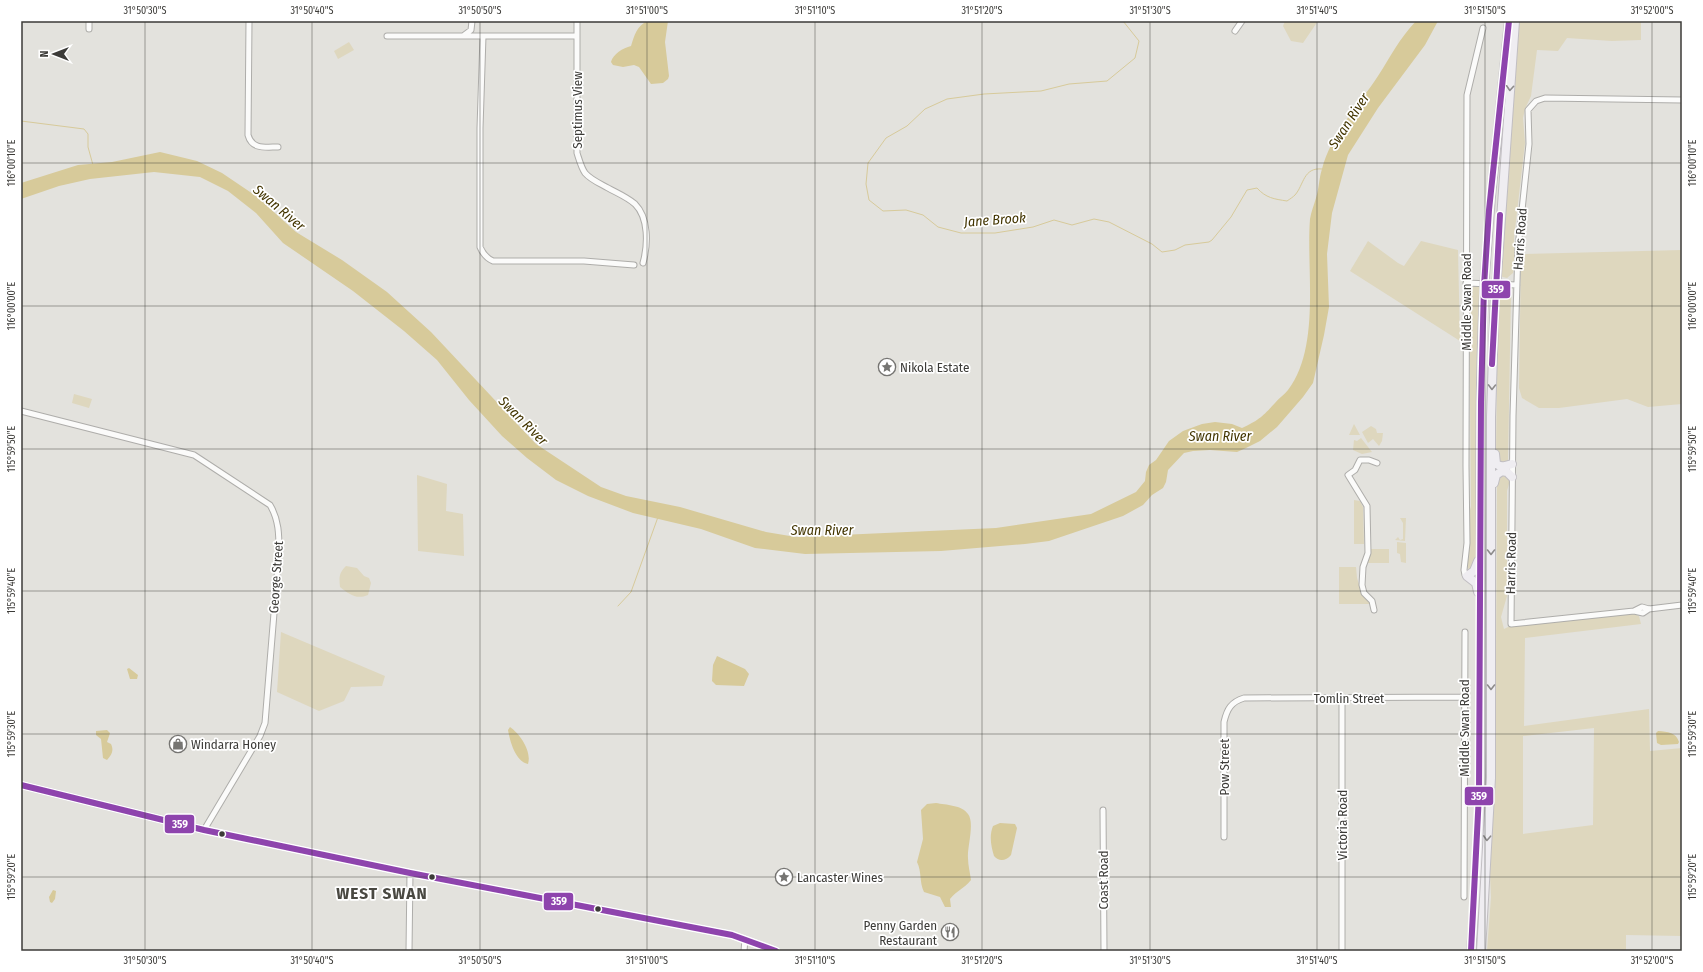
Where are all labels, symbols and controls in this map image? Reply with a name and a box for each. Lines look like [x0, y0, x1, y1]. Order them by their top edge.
text: 31°50'30"S [124, 5, 167, 17]
text: 31°50'40"S [291, 5, 333, 17]
text: 31°50'50"S [458, 5, 502, 17]
text: 31°51'00"S [626, 5, 668, 17]
text: 31°51'10"S [795, 5, 835, 17]
text: 31°51'20"S [961, 5, 1003, 17]
text: 31°51'30"S [1129, 5, 1171, 17]
text: 31°51'40"S [1296, 5, 1338, 17]
text: 31°51'50"S [1464, 5, 1506, 17]
text: 31°52'00"S [1631, 5, 1673, 17]
north arrow [34, 34, 74, 74]
text: N [38, 51, 51, 57]
street label: Septimus View [570, 71, 585, 149]
one-way arrow [1506, 85, 1515, 91]
water label: Swan River [1324, 89, 1374, 153]
text: 116°00'10"E [6, 139, 18, 187]
text: 116°00'10"E [1687, 139, 1699, 187]
water label: Swan River [249, 181, 309, 235]
street label: Harris Road [1510, 207, 1530, 271]
water label: Jane Brook [962, 209, 1027, 231]
street label: Middle Swan Road [1459, 253, 1474, 351]
line badge: 359 [1481, 280, 1511, 299]
text: 116°00'00"E [6, 282, 18, 330]
text: 116°00'00"E [1687, 282, 1699, 330]
text: 359 [1487, 283, 1504, 296]
place icon: Nikola Estate [877, 357, 897, 377]
place label: Nikola Estate [900, 360, 969, 375]
one-way arrow [1488, 384, 1496, 390]
water label: Swan River [494, 392, 552, 450]
text: 115°59'50"E [6, 426, 18, 472]
text: 115°59'50"E [1687, 426, 1699, 472]
water label: Swan River [1188, 428, 1252, 445]
water label: Swan River [790, 522, 854, 539]
street label: Harris Road [1503, 532, 1519, 594]
street label: George Street [266, 540, 286, 614]
one-way arrow [1487, 549, 1495, 555]
text: 115°59'40"E [6, 568, 18, 614]
text: 115°59'40"E [1687, 568, 1699, 614]
street label: Middle Swan Road [1457, 679, 1472, 777]
one-way arrow [1487, 684, 1495, 690]
street label: Tomlin Street [1314, 691, 1385, 706]
text: 115°59'30"E [6, 711, 18, 757]
text: 115°59'30"E [1687, 711, 1699, 757]
shop icon: Windarra Honey [168, 734, 188, 754]
place label: Windarra Honey [191, 737, 276, 752]
street label: Pow Street [1217, 738, 1232, 795]
line badge: 359 [1464, 786, 1494, 806]
street label: Victoria Road [1335, 790, 1350, 860]
text: 359 [1470, 790, 1487, 803]
line badge: 359 [164, 814, 195, 834]
text: 359 [171, 818, 188, 831]
unlabelled marker [217, 829, 227, 839]
one-way arrow [1483, 835, 1492, 841]
street label: Coast Road [1096, 850, 1111, 910]
text: 115°59'20"E [6, 854, 18, 900]
text: 115°59'20"E [1687, 854, 1699, 900]
place icon: Lancaster Wines [774, 867, 794, 887]
place label: Lancaster Wines [797, 870, 884, 885]
unlabelled marker [427, 872, 437, 882]
district label: WEST SWAN [336, 883, 428, 904]
line badge: 359 [543, 892, 574, 911]
text: 359 [550, 895, 567, 908]
unlabelled marker [593, 904, 603, 914]
place label: Penny Garden Restaurant [863, 918, 938, 948]
restaurant icon: Penny Garden Restaurant [940, 922, 960, 942]
text: 31°50'30"S [124, 955, 167, 967]
text: 31°50'40"S [291, 955, 333, 967]
text: 31°50'50"S [458, 955, 502, 967]
text: 31°51'00"S [626, 955, 668, 967]
text: 31°51'10"S [795, 955, 835, 967]
text: 31°51'20"S [961, 955, 1003, 967]
text: 31°51'30"S [1129, 955, 1171, 967]
text: 31°51'40"S [1296, 955, 1338, 967]
text: 31°51'50"S [1464, 955, 1506, 967]
text: 31°52'00"S [1631, 955, 1673, 967]

